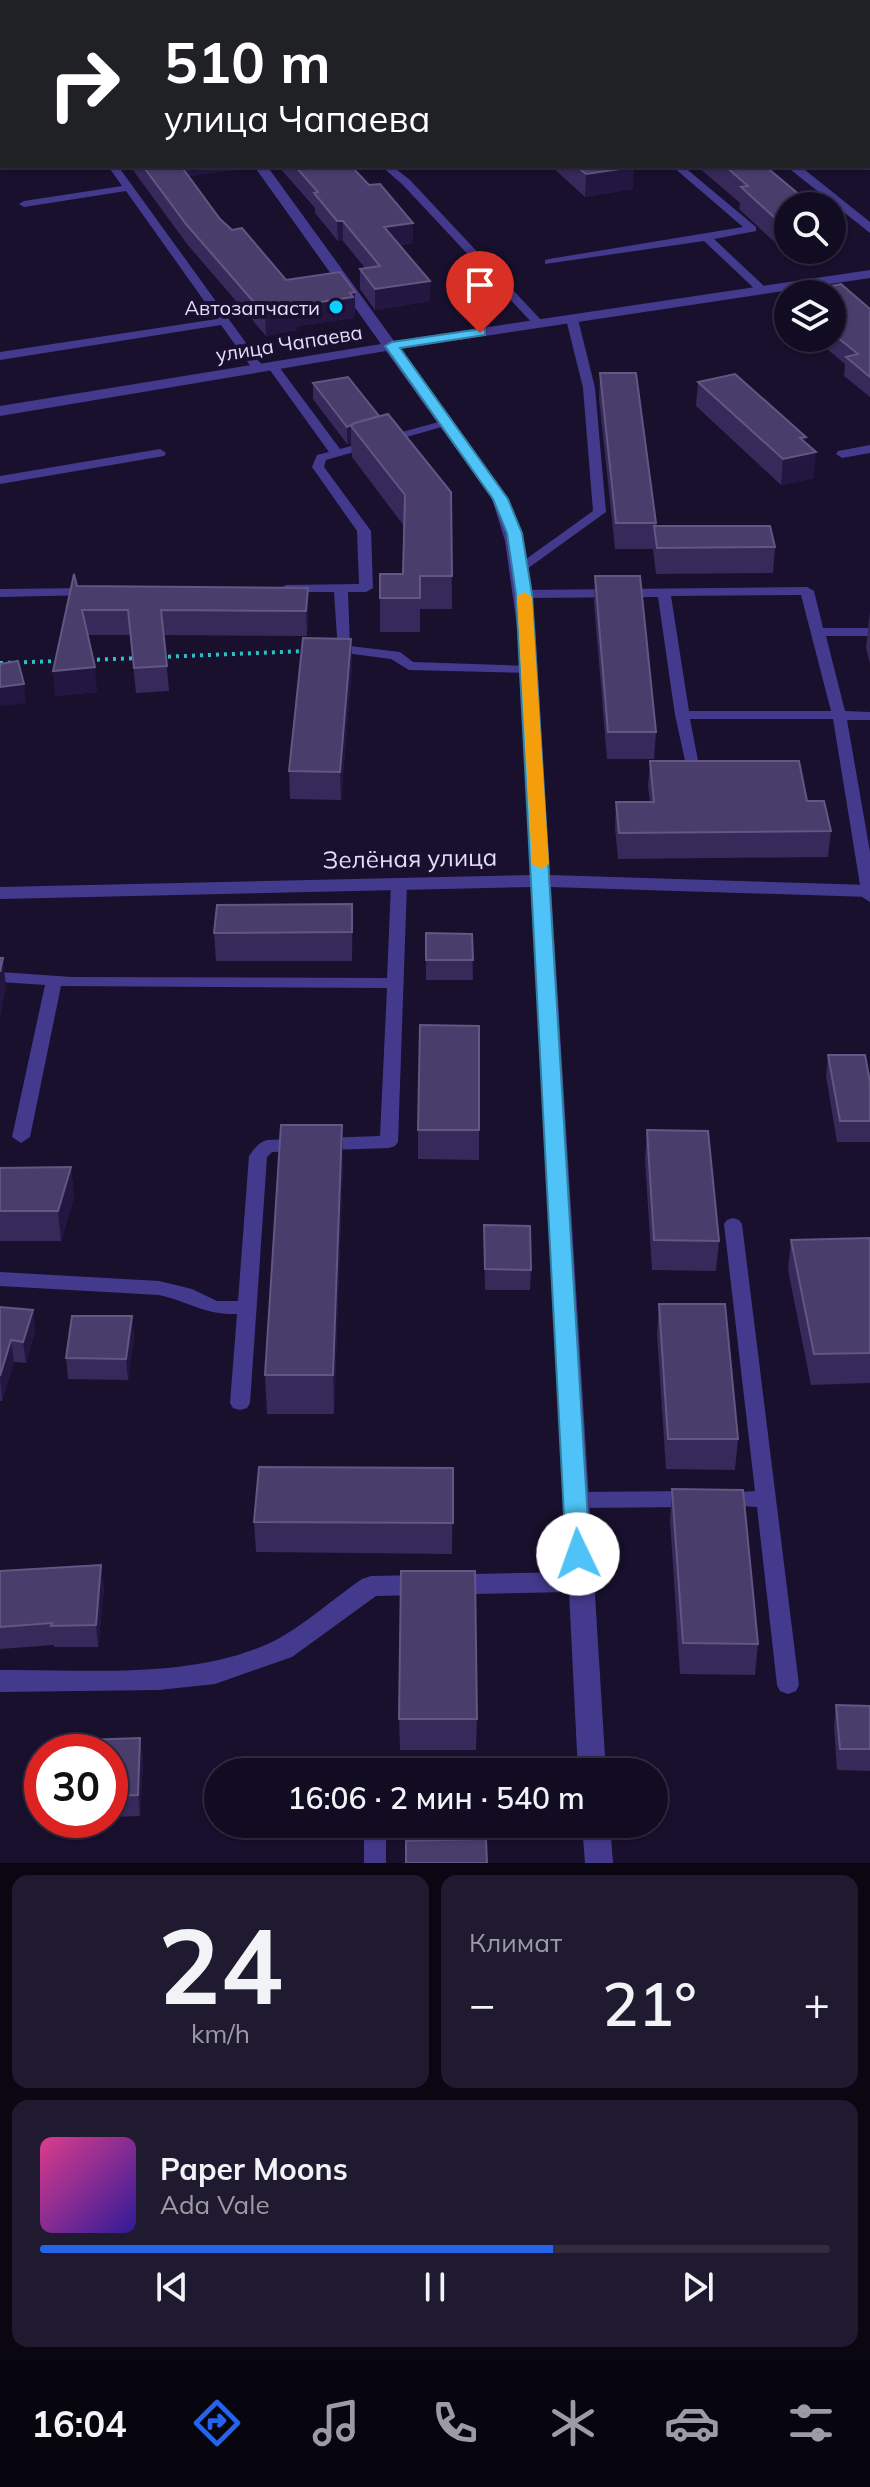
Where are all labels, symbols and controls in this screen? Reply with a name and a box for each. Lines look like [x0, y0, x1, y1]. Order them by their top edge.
text: 510 m [164, 27, 331, 97]
icon: right [32, 32, 136, 136]
text: улица Чапаева [164, 96, 431, 141]
map controls [774, 192, 846, 352]
button: search [774, 192, 846, 264]
pin [446, 251, 514, 333]
icon: arrive [458, 263, 502, 307]
button: layers [774, 280, 846, 352]
place label: Автозапчасти [184, 295, 320, 320]
marker: Автозапчасти [327, 298, 345, 316]
street label: улица Чапаева [214, 319, 364, 367]
street label: Зелёная улица [322, 841, 498, 875]
position arrow [536, 1512, 620, 1596]
speed limit sign: 30 [24, 1734, 128, 1838]
text: 16:06 · 2 мин · 540 m [287, 1779, 585, 1817]
text: 24 [158, 1899, 283, 2030]
text: Климат [469, 1926, 562, 1959]
text: 21° [602, 1966, 697, 2041]
text: − [469, 1976, 495, 2031]
text: + [804, 1976, 830, 2031]
text: km/h [191, 2017, 250, 2050]
text: Paper Moons [160, 2150, 348, 2188]
text: Ada Vale [160, 2188, 270, 2221]
icon: previous [150, 2265, 194, 2309]
icon: pause [413, 2265, 457, 2309]
icon: next [676, 2265, 720, 2309]
icon: directions [189, 2395, 245, 2451]
icon: music [308, 2395, 364, 2451]
icon: phone [427, 2395, 483, 2451]
icon: climate [545, 2395, 601, 2451]
icon: car [664, 2395, 720, 2451]
icon: filters [783, 2395, 839, 2451]
text: 16:04 [31, 2401, 127, 2446]

